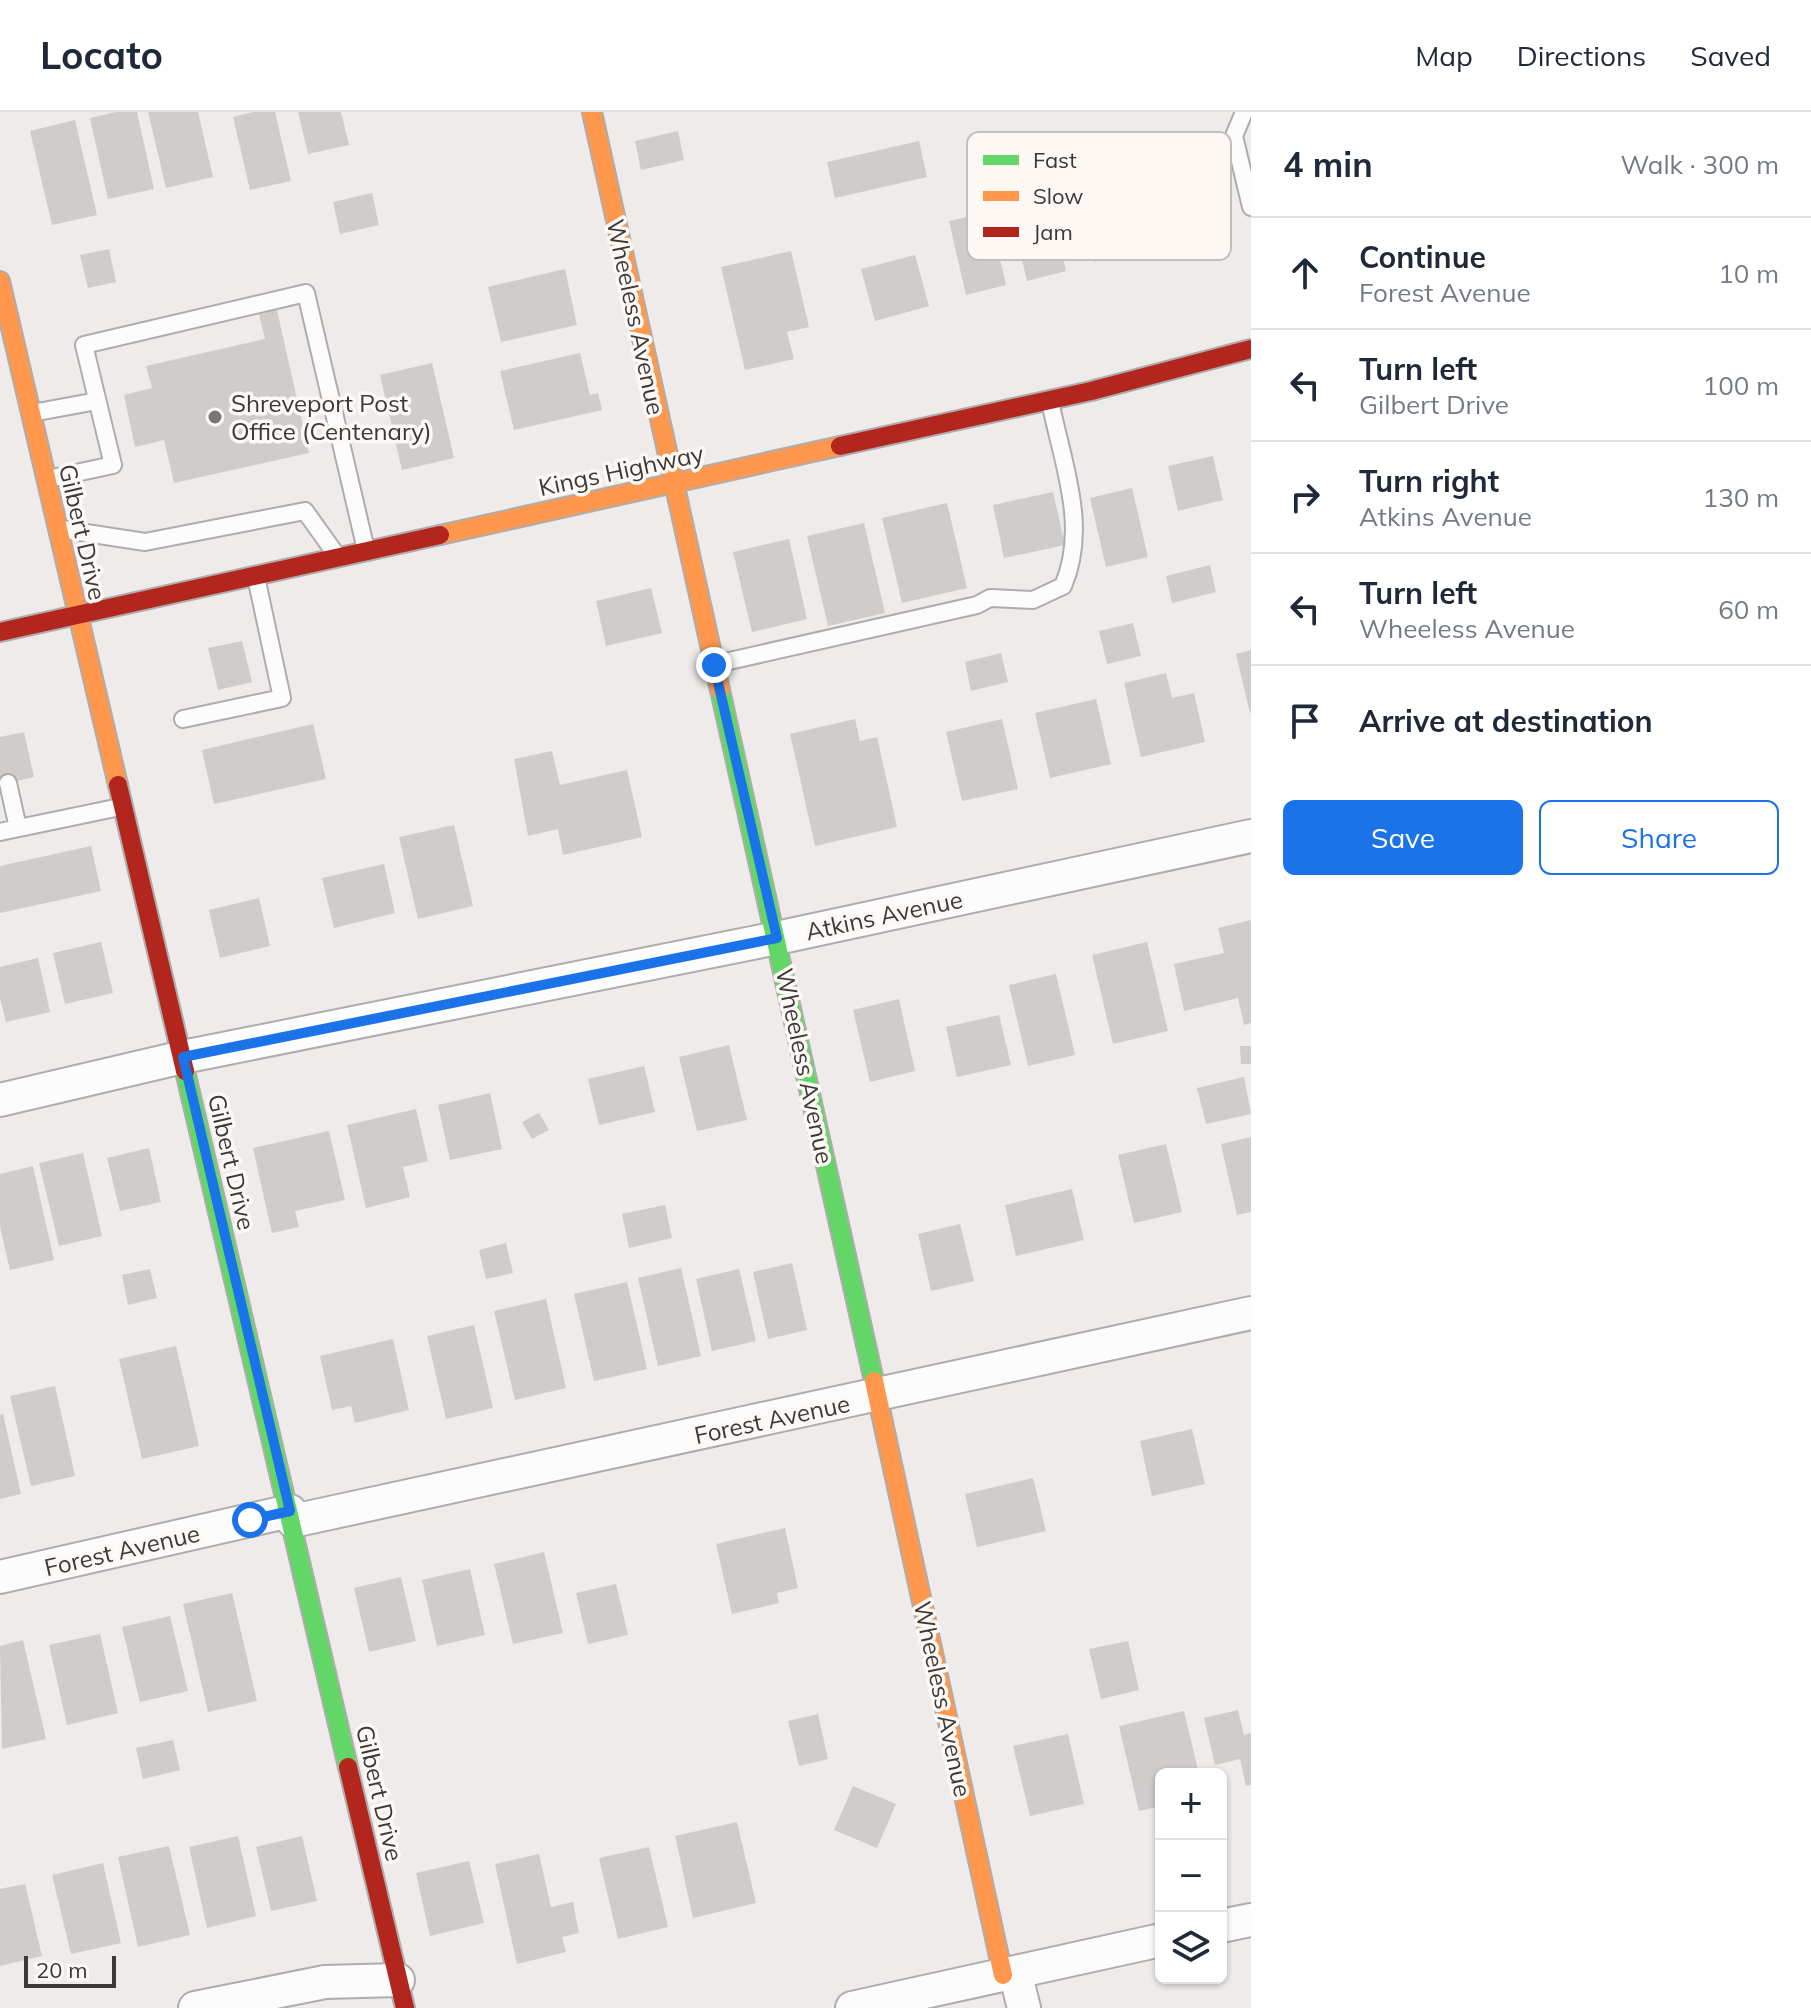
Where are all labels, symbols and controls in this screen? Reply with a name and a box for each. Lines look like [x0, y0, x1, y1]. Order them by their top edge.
text: Locato [40, 31, 163, 79]
text: Map [1415, 38, 1473, 73]
text: Directions [1517, 38, 1646, 73]
text: Saved [1690, 38, 1771, 73]
legend [967, 132, 1231, 260]
text: 4 min [1283, 143, 1373, 186]
text: Fast [1033, 146, 1077, 174]
text: Walk · 300 m [1620, 148, 1779, 181]
text: Slow [1033, 182, 1083, 210]
street label: Wheeless Avenue [601, 216, 671, 418]
text: Jam [1033, 218, 1073, 246]
text: Continue [1359, 238, 1486, 276]
icon: ahead [1283, 251, 1327, 295]
text: 10 m [1718, 257, 1779, 290]
text: Forest Avenue [1359, 276, 1531, 309]
text: Turn left [1359, 350, 1477, 388]
icon: left [1283, 363, 1327, 407]
text: 100 m [1703, 369, 1779, 402]
place label: Shreveport Post Office (Centenary) [231, 388, 432, 446]
text: Gilbert Drive [1359, 388, 1509, 421]
marker: Shreveport Post Office (Centenary) [206, 408, 224, 426]
street label: Kings Highway [536, 438, 706, 502]
street label: Gilbert Drive [53, 461, 113, 603]
text: Turn right [1359, 462, 1499, 500]
icon: right [1283, 475, 1327, 519]
text: 130 m [1703, 481, 1779, 514]
text: Atkins Avenue [1359, 500, 1532, 533]
text: Turn left [1359, 574, 1477, 612]
icon: left [1283, 587, 1327, 631]
text: 60 m [1718, 593, 1779, 626]
text: Wheeless Avenue [1359, 612, 1575, 645]
route end [696, 647, 732, 683]
icon: arrive [1283, 699, 1327, 743]
text: Arrive at destination [1359, 702, 1653, 740]
button: Save [1283, 800, 1523, 875]
button: Share [1539, 800, 1779, 875]
street label: Atkins Avenue [803, 884, 965, 946]
street label: Wheeless Avenue [770, 965, 840, 1167]
street label: Gilbert Drive [202, 1091, 262, 1233]
street label: Forest Avenue [691, 1388, 853, 1450]
route start [232, 1502, 268, 1538]
street label: Forest Avenue [41, 1518, 203, 1582]
street label: Wheeless Avenue [908, 1598, 978, 1800]
street label: Gilbert Drive [350, 1722, 410, 1864]
map controls [1155, 1768, 1227, 1984]
button: + [1155, 1768, 1227, 1840]
button: − [1155, 1840, 1227, 1912]
button: layers [1155, 1912, 1227, 1984]
scale bar [24, 1952, 116, 1988]
text: 20 m [36, 1956, 87, 1984]

